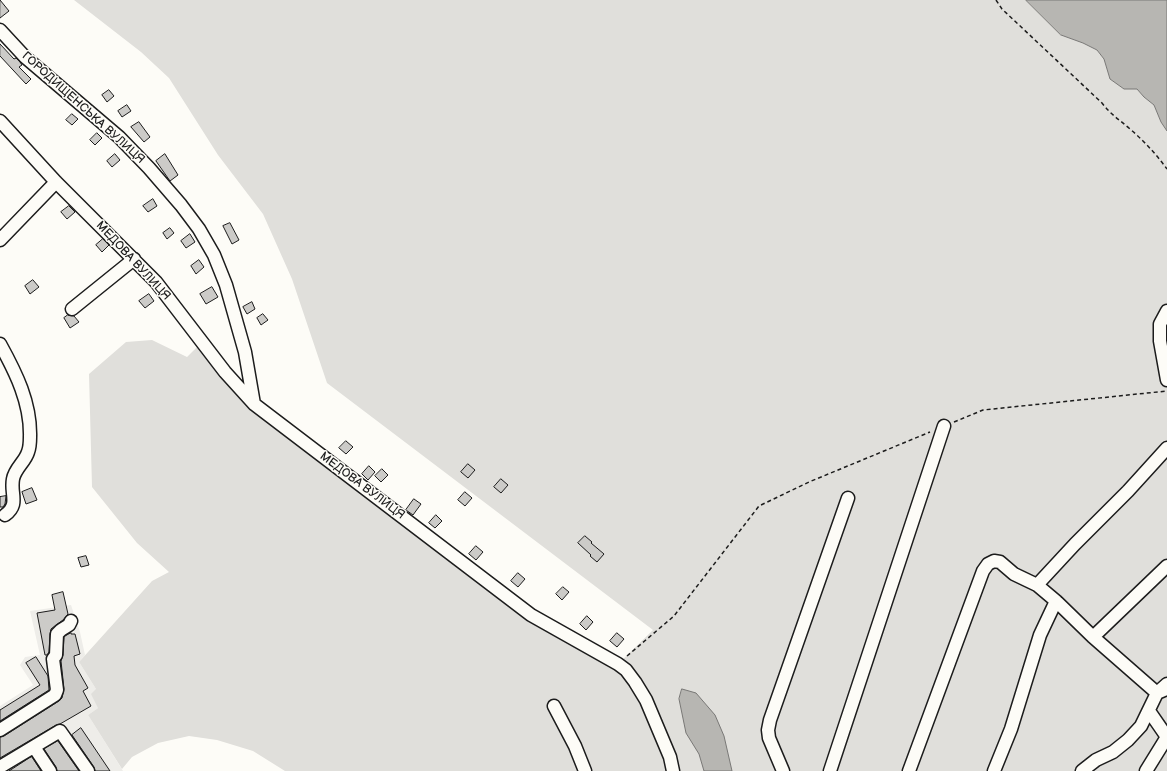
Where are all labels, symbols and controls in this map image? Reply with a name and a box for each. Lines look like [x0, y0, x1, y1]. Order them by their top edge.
street label: ГОРОДИЩЕНСЬКА ВУЛИЦЯ [19, 49, 147, 167]
street label: МЕДОВА ВУЛИЦЯ [93, 219, 173, 303]
street label: МЕДОВА ВУЛИЦЯ [317, 449, 407, 523]

